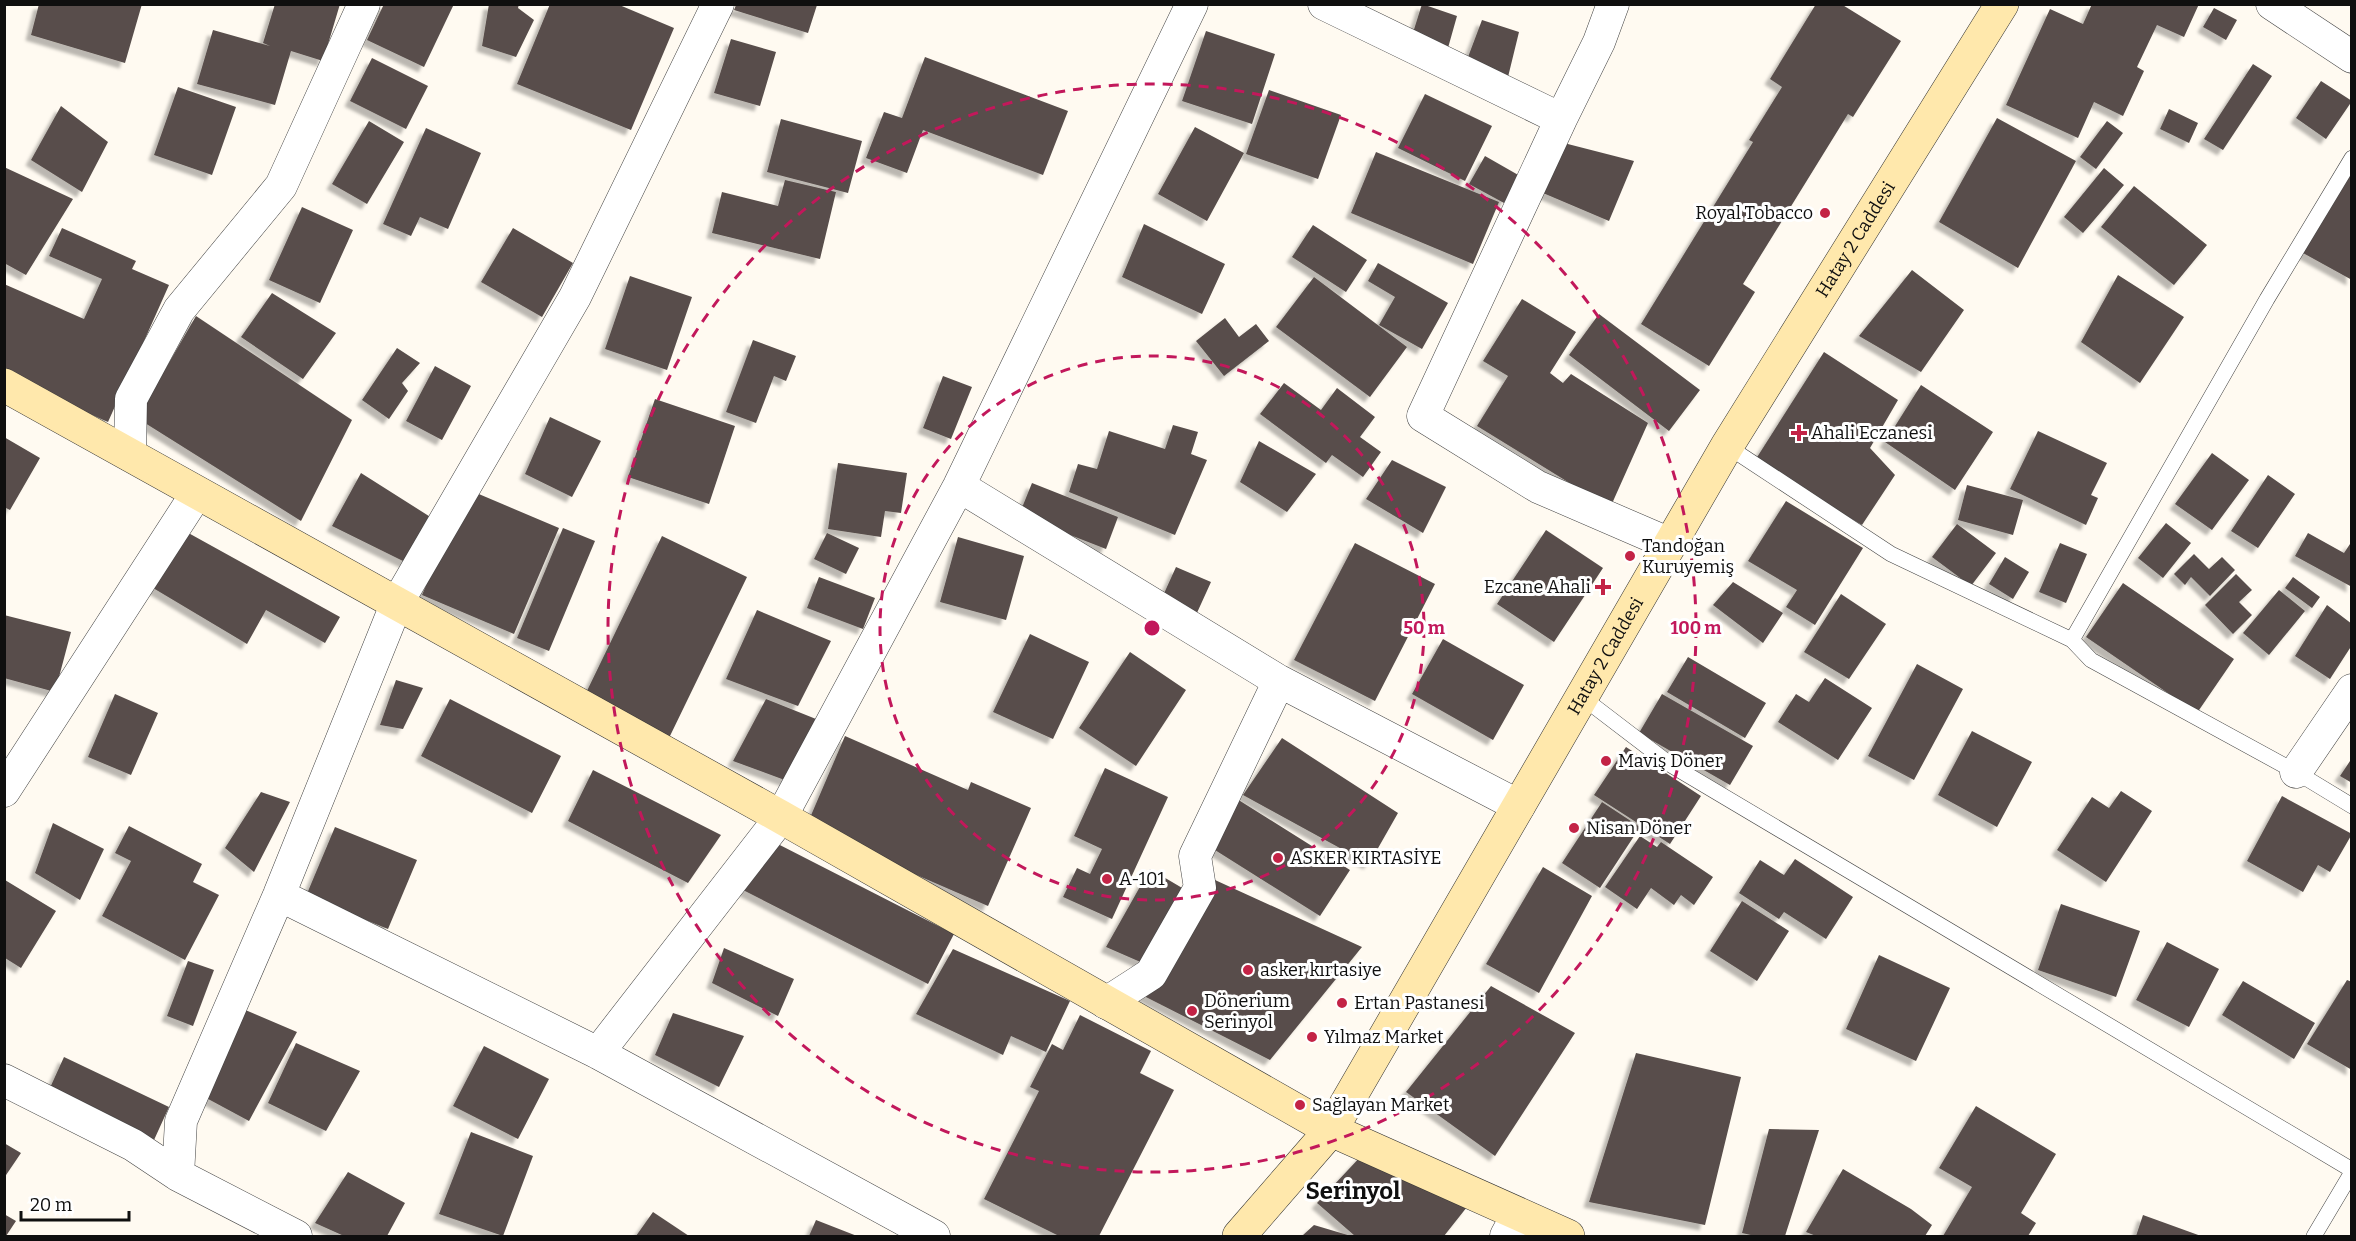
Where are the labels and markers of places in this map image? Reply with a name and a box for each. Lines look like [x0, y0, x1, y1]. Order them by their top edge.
place label: Royal Tobacco [1695, 202, 1813, 224]
marker: Royal Tobacco [1818, 206, 1832, 220]
place label: Ahali Eczanesi [1811, 422, 1933, 444]
marker: Ahali Eczanesi [1792, 426, 1806, 440]
place label: Tandoğan Kuruyemiş [1642, 535, 1734, 578]
marker: Tandoğan Kuruyemiş [1623, 549, 1637, 563]
place label: Ezcane Ahali [1484, 576, 1591, 598]
marker: Ezcane Ahali [1596, 580, 1610, 594]
centre of rings [1142, 618, 1162, 638]
place label: Maviş Döner [1618, 750, 1723, 772]
marker: Maviş Döner [1599, 754, 1613, 768]
place label: Nisan Döner [1586, 817, 1691, 839]
marker: Nisan Döner [1567, 821, 1581, 835]
place label: ASKER KIRTASİYE [1290, 847, 1441, 869]
marker: ASKER KIRTASİYE [1271, 851, 1285, 865]
place label: A-101 [1119, 868, 1166, 890]
marker: A-101 [1100, 872, 1114, 886]
place label: asker kırtasiye [1260, 959, 1382, 981]
marker: asker kırtasiye [1241, 963, 1255, 977]
place label: Dönerium Serinyol [1204, 990, 1290, 1033]
place label: Ertan Pastanesi [1354, 992, 1484, 1014]
marker: Ertan Pastanesi [1335, 996, 1349, 1010]
marker: Dönerium Serinyol [1185, 1004, 1199, 1018]
place label: Yılmaz Market [1324, 1026, 1444, 1048]
marker: Yılmaz Market [1305, 1030, 1319, 1044]
place label: Sağlayan Market [1312, 1094, 1450, 1116]
marker: Sağlayan Market [1293, 1098, 1307, 1112]

